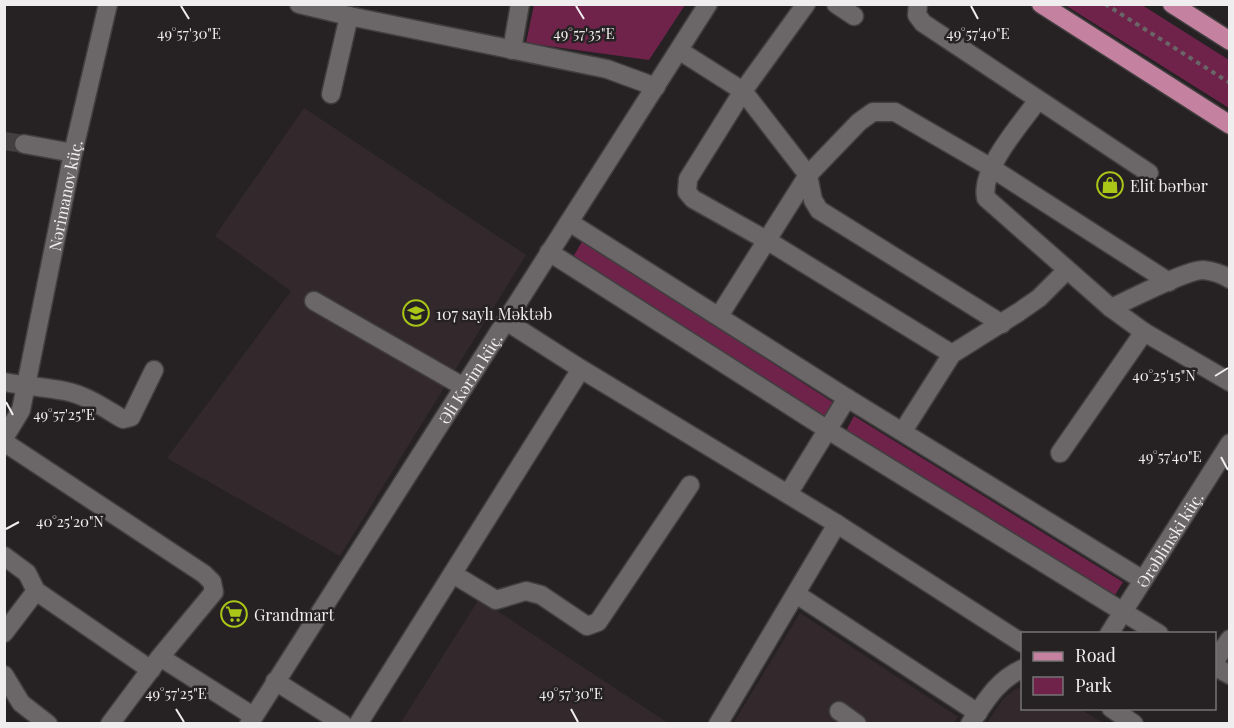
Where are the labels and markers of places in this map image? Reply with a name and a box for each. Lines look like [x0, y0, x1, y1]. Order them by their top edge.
shop icon: Elit bərbər [1095, 170, 1125, 200]
place label: Elit bərbər [1130, 175, 1208, 196]
school or university icon: 107 saylı Məktəb [401, 298, 431, 328]
place label: 107 saylı Məktəb [436, 303, 552, 324]
supermarket icon: Grandmart [219, 599, 249, 629]
place label: Grandmart [254, 604, 334, 625]

